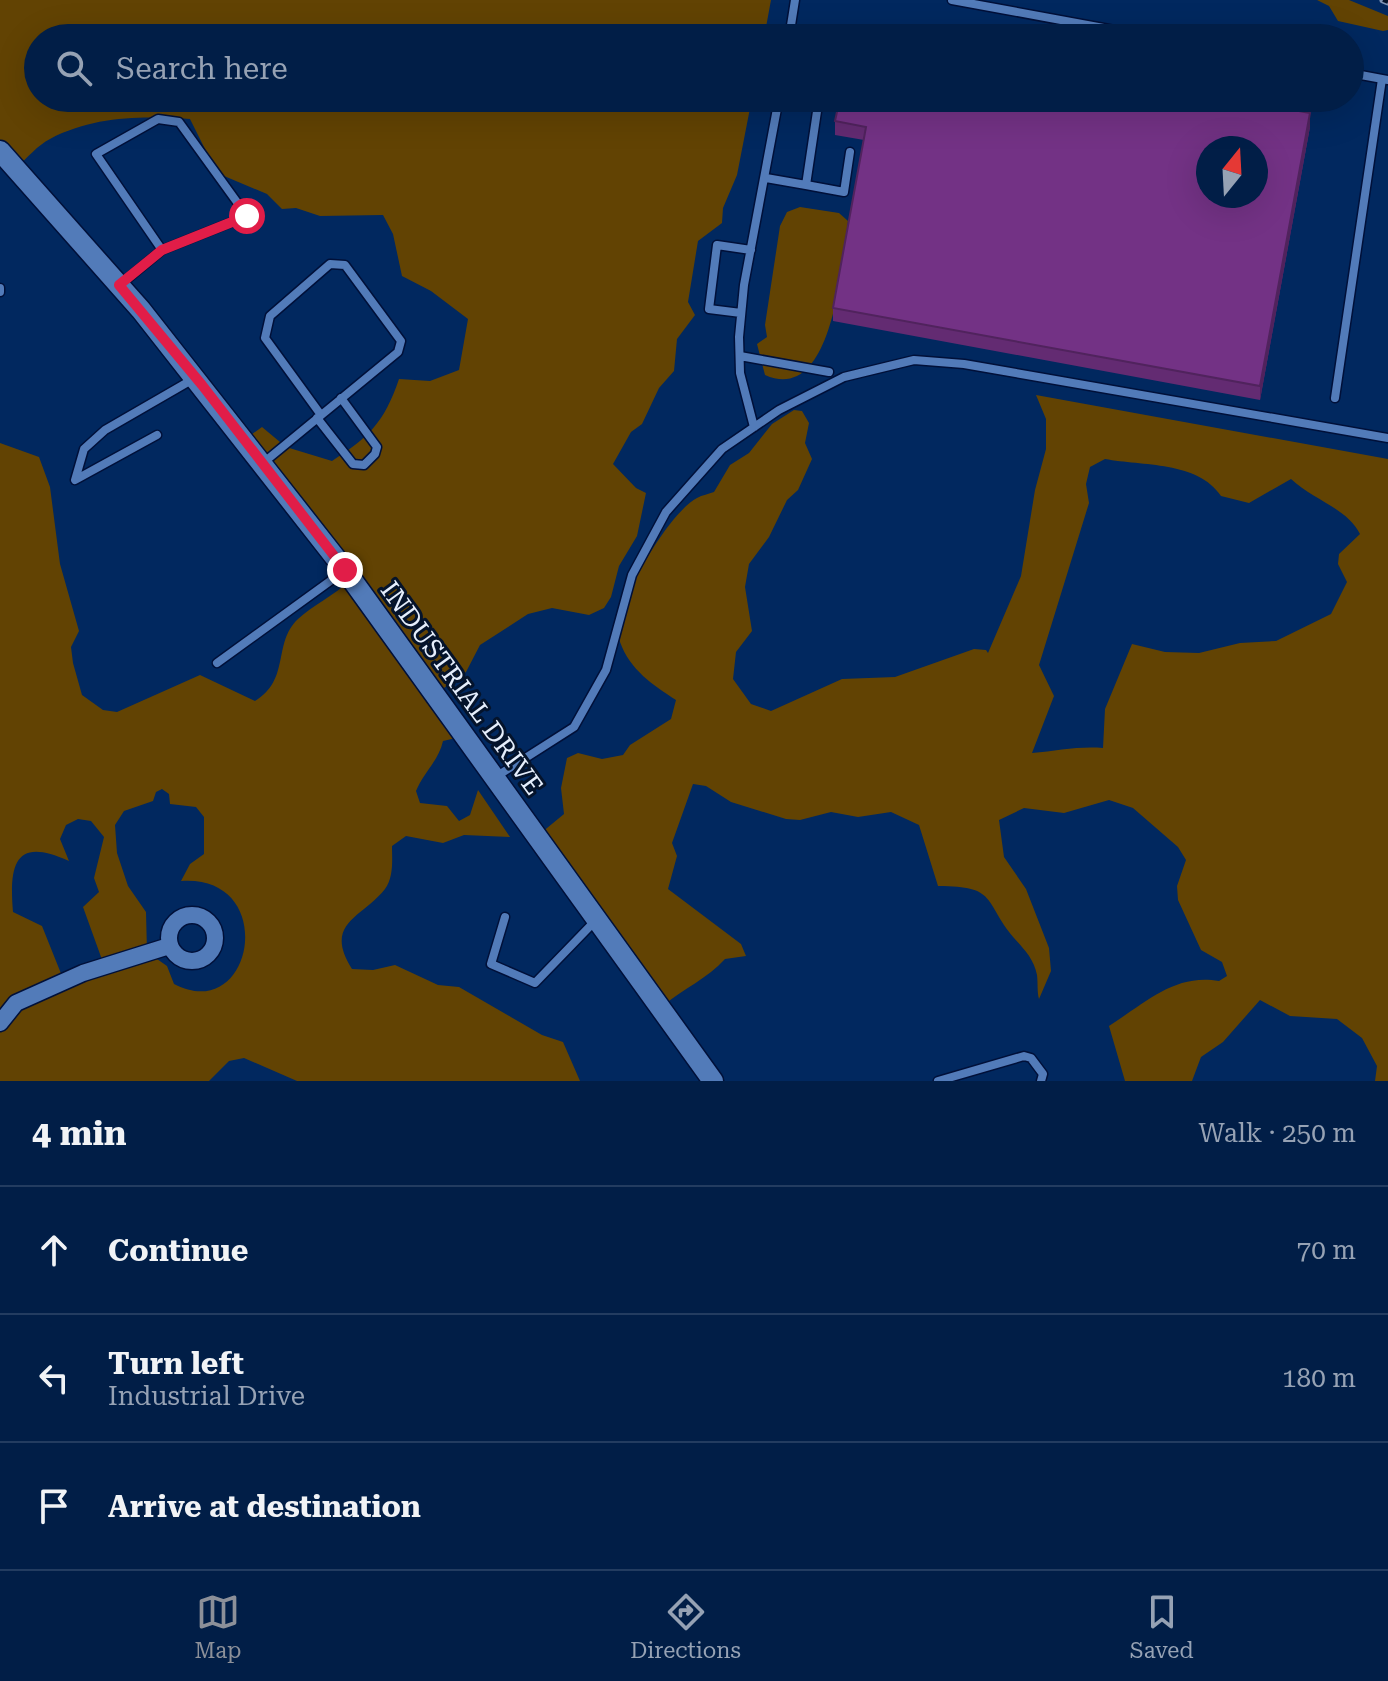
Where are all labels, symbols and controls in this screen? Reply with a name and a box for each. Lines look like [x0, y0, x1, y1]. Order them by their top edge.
search box [24, 24, 1364, 112]
icon: search [52, 46, 96, 90]
text: Search here [116, 51, 288, 86]
north arrow [1196, 136, 1268, 208]
route start [229, 198, 265, 234]
route end [327, 552, 363, 588]
street label: INDUSTRIAL DRIVE [375, 576, 549, 800]
text: 4 min [32, 1113, 127, 1153]
text: Walk · 250 m [1198, 1118, 1356, 1148]
icon: ahead [32, 1228, 76, 1272]
text: Continue [108, 1233, 248, 1268]
text: 70 m [1297, 1235, 1356, 1265]
text: Turn left [108, 1346, 244, 1381]
icon: left [32, 1356, 76, 1400]
text: 180 m [1282, 1363, 1356, 1393]
text: Industrial Drive [108, 1381, 305, 1411]
icon: arrive [32, 1484, 76, 1528]
text: Arrive at destination [108, 1489, 421, 1524]
tab: Map [194, 1590, 241, 1663]
tab: Directions [630, 1590, 741, 1663]
tab: Saved [1130, 1590, 1194, 1663]

